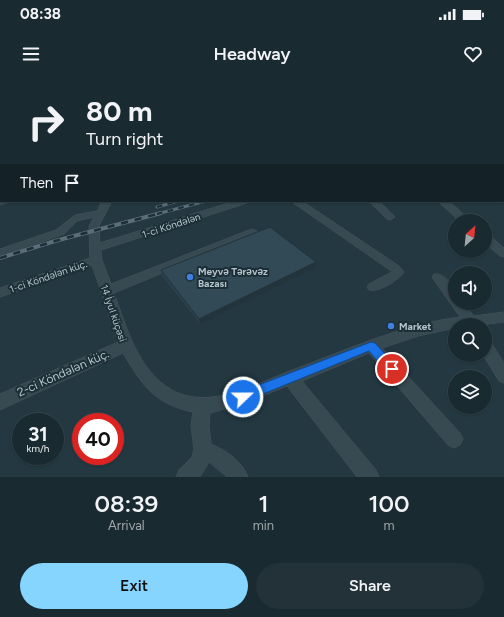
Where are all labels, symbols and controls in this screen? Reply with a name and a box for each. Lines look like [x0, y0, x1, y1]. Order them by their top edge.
text: 08:38 [20, 5, 61, 23]
icon: menu [20, 43, 42, 65]
text: Headway [213, 43, 291, 65]
icon: heart [462, 43, 484, 65]
text: 80 m [86, 94, 152, 128]
icon: right [20, 96, 72, 148]
text: Turn right [86, 128, 163, 150]
icon: arrive [61, 172, 83, 194]
text: Then [20, 174, 53, 192]
street label: 1-ci Köndələn [140, 210, 202, 241]
north arrow [448, 214, 492, 258]
map controls [448, 214, 492, 414]
street label: 1-ci Köndələn küç. [8, 257, 89, 296]
place label: Meyvə Tərəvəz Bazası [198, 265, 268, 290]
button: sound [448, 266, 492, 310]
marker: Meyvə Tərəvəz Bazası [185, 272, 195, 282]
street label: 14 İyul küçəsi [98, 283, 129, 343]
button: search [448, 318, 492, 362]
place label: Market [399, 320, 431, 333]
marker: Market [386, 321, 396, 331]
street label: 2-ci Köndələn küç. [15, 346, 111, 400]
pin [375, 352, 409, 386]
icon: arrive [381, 358, 403, 380]
button: layers [448, 370, 492, 414]
position arrow [222, 376, 264, 418]
speed limit sign: 40 [72, 413, 124, 465]
text: 31 [28, 422, 48, 446]
text: km/h [27, 442, 49, 455]
text: 08:39 [94, 489, 158, 518]
text: 1 [258, 489, 268, 518]
text: 100 [369, 489, 410, 518]
text: Arrival [108, 518, 145, 533]
text: min [253, 518, 274, 533]
text: m [384, 518, 395, 533]
button: Exit [20, 563, 248, 609]
button: Share [256, 563, 484, 609]

